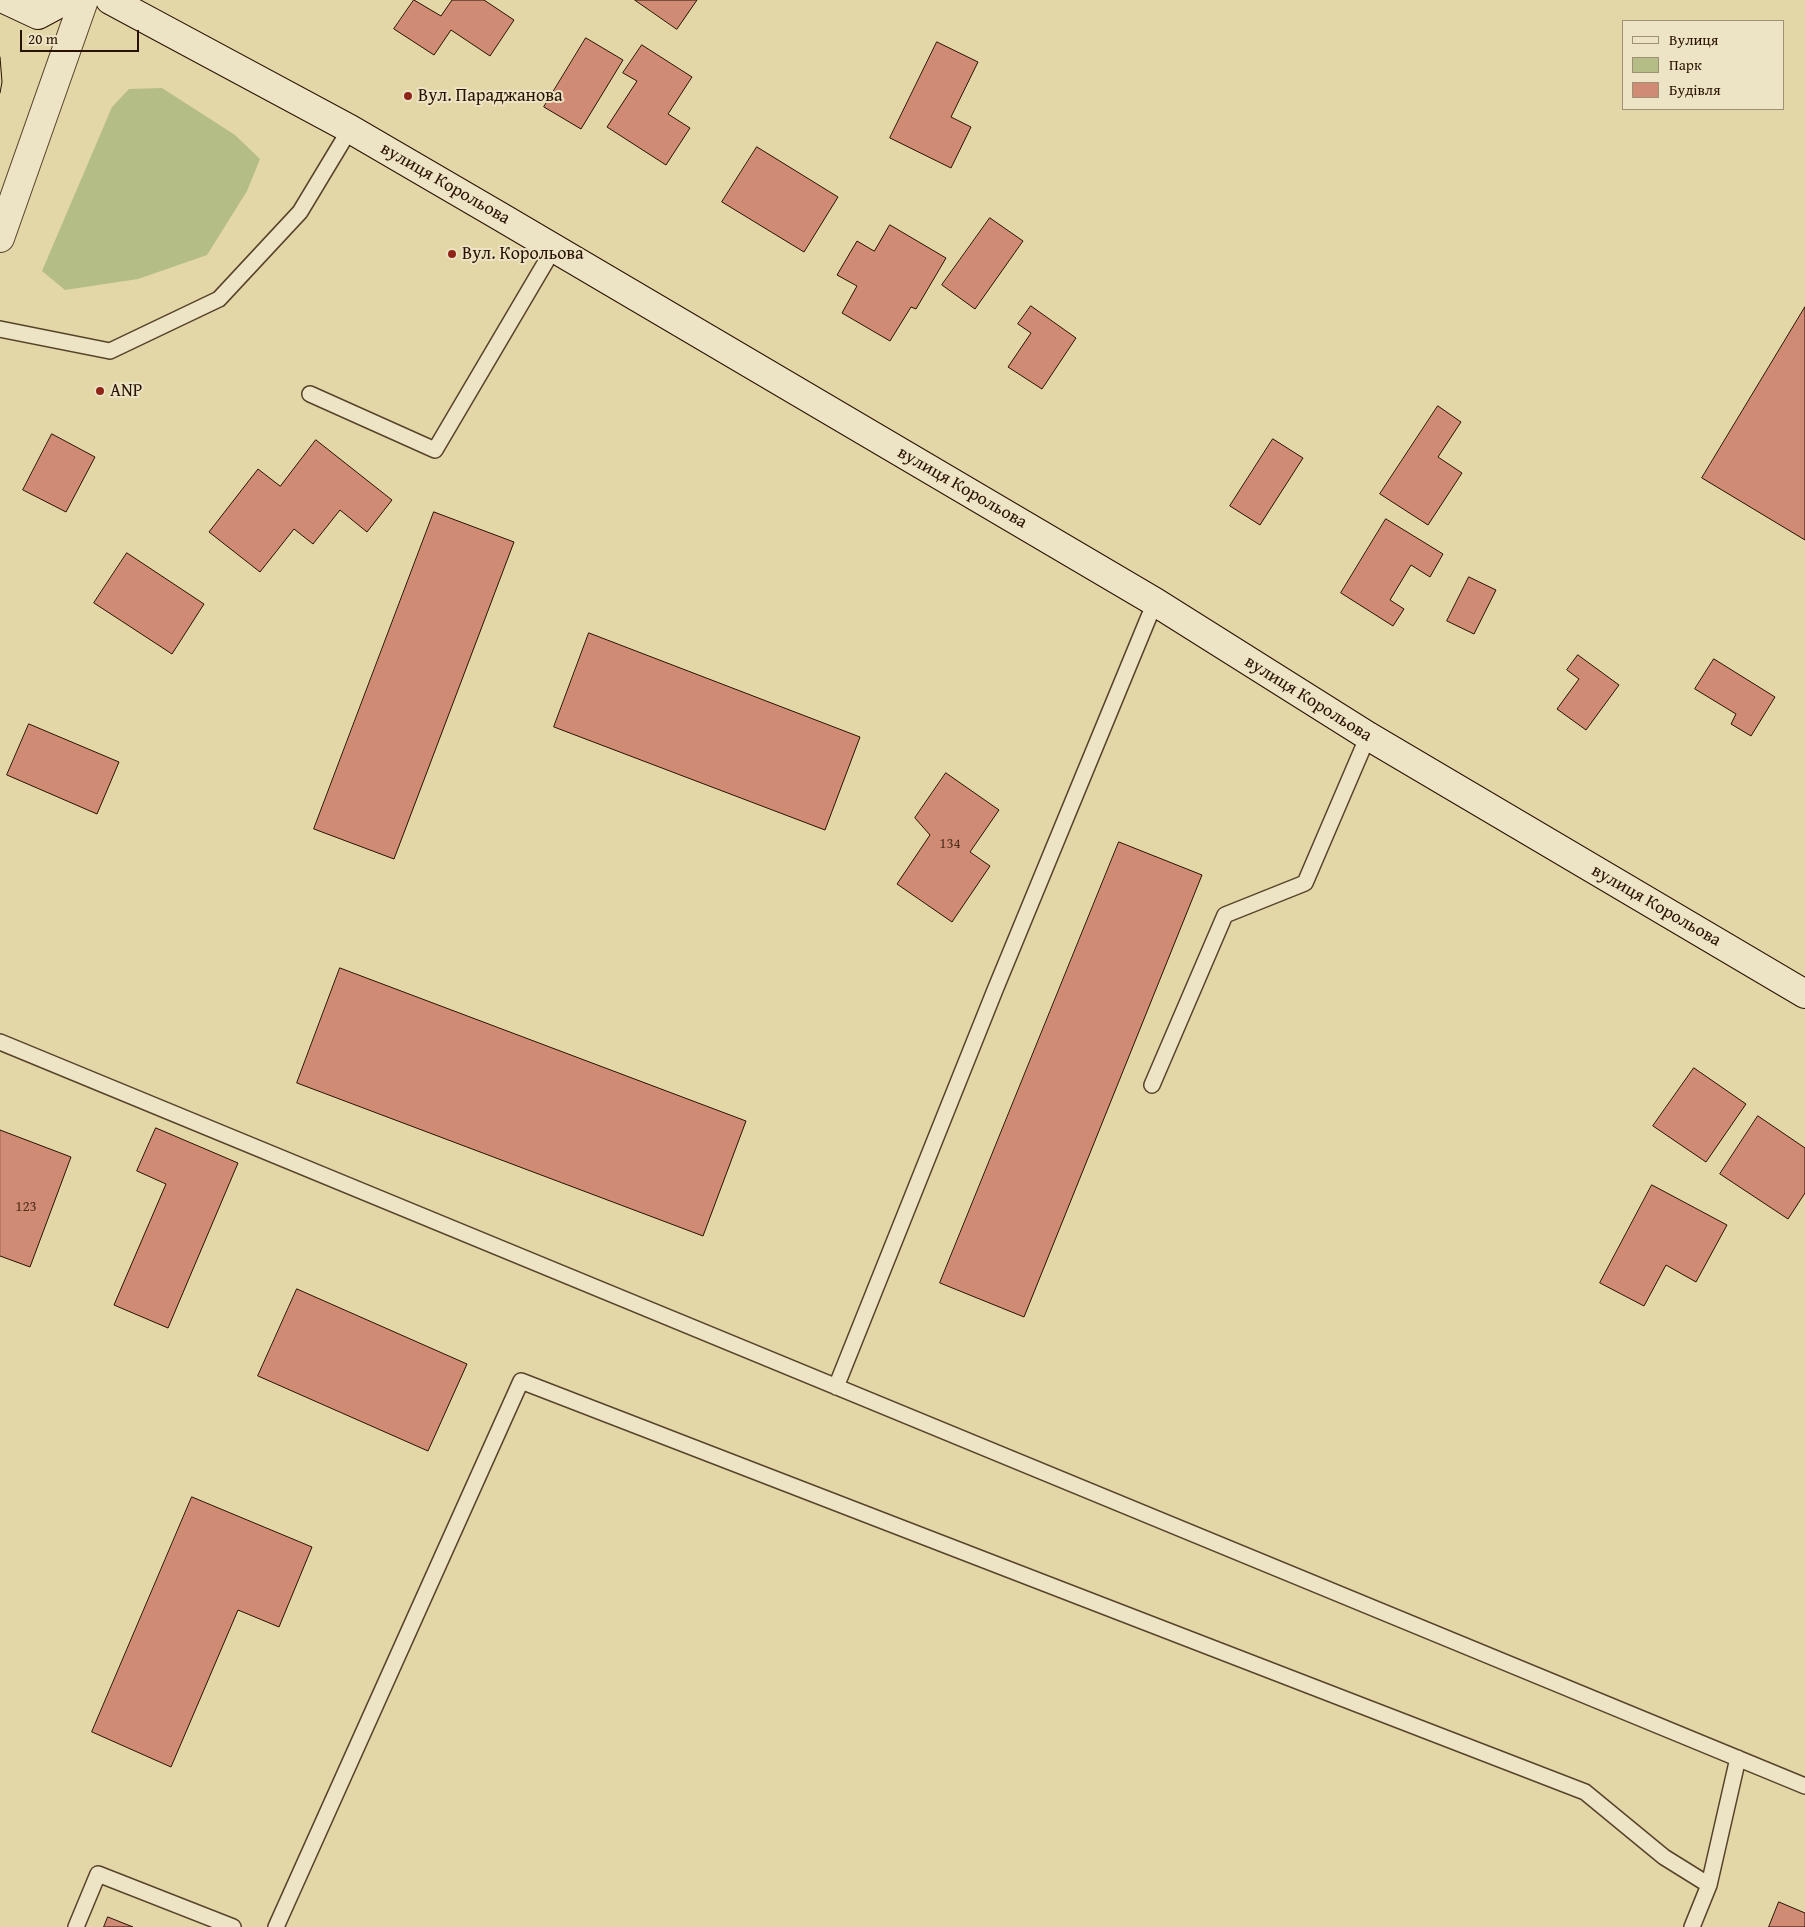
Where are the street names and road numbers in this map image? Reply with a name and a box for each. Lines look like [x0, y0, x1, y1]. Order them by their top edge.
street label: вулиця Корольова [376, 138, 514, 230]
street label: вулиця Корольова [893, 442, 1031, 534]
street label: вулиця Корольова [1240, 651, 1376, 747]
street label: вулиця Корольова [1587, 860, 1725, 952]

